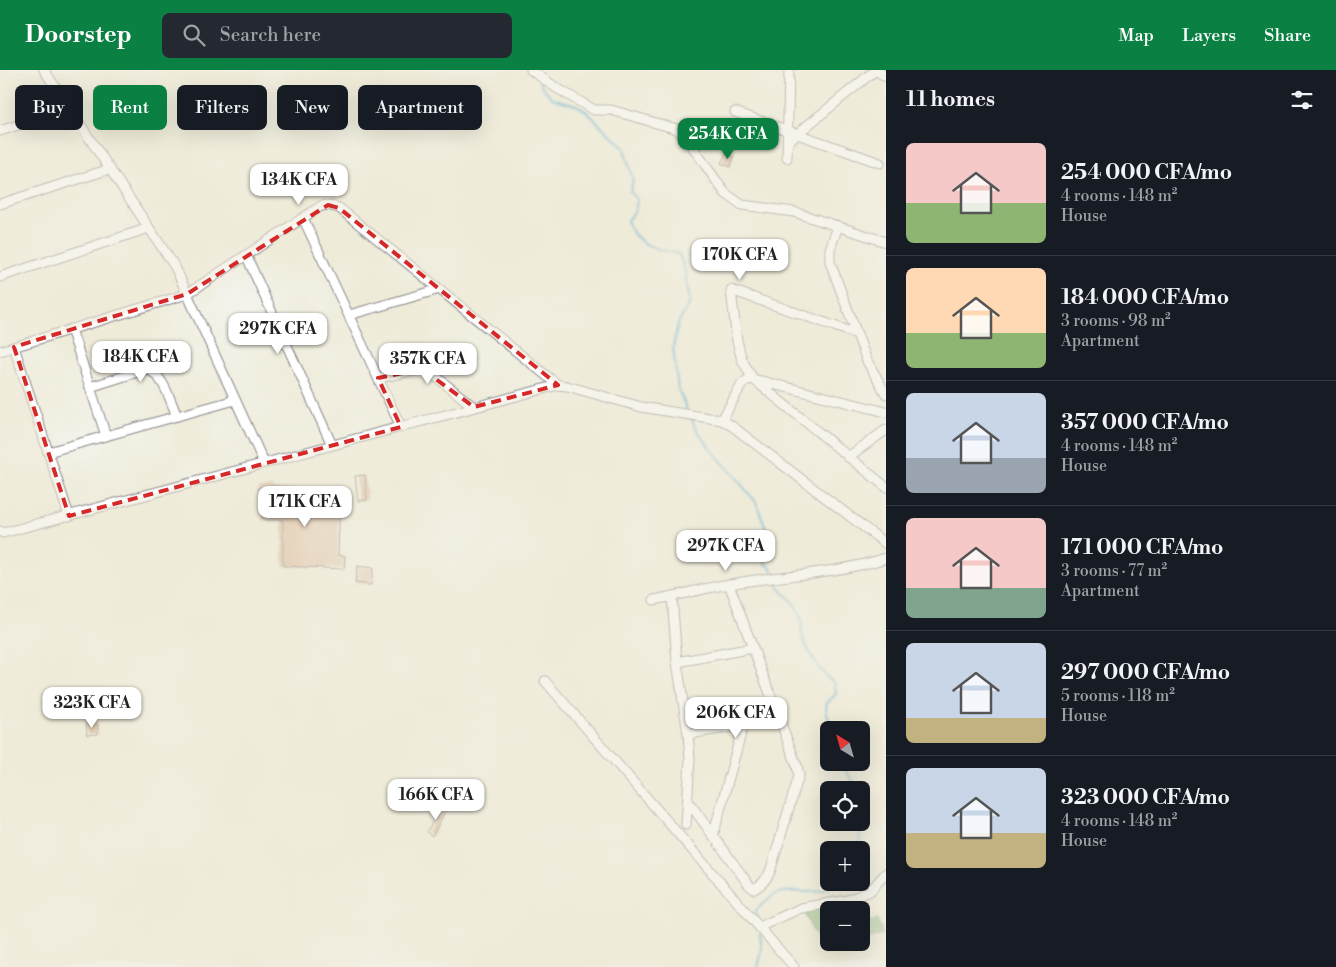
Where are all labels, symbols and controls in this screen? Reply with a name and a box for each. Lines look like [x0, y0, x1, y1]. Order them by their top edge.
search box [162, 13, 512, 58]
text: Doorstep [25, 20, 132, 50]
icon: search [180, 21, 208, 49]
text: Search here [220, 23, 321, 47]
text: Map [1119, 24, 1154, 47]
text: Layers [1182, 24, 1236, 47]
text: Share [1264, 24, 1311, 47]
chip: Buy [15, 85, 83, 130]
chip: Rent [93, 85, 167, 130]
chip: Filters [177, 85, 267, 130]
chip: New [277, 85, 348, 130]
chip: Apartment [358, 85, 482, 130]
icon: filters [1288, 86, 1316, 114]
text: 11 homes [906, 87, 995, 113]
pin: 254K CFA [676, 118, 780, 160]
text: 254K CFA [689, 124, 767, 144]
text: 254 000 CFA/mo [1061, 160, 1232, 186]
icon: home [946, 163, 1006, 223]
pin: 134K CFA [247, 164, 351, 206]
text: 134K CFA [261, 170, 337, 190]
text: 4 rooms · 148 m² [1061, 186, 1177, 206]
text: House [1061, 206, 1107, 226]
pin: 170K CFA [688, 238, 792, 281]
text: 170K CFA [702, 245, 778, 265]
text: 184 000 CFA/mo [1061, 285, 1229, 311]
icon: home [946, 288, 1006, 348]
text: 3 rooms · 98 m² [1061, 311, 1171, 331]
pin: 297K CFA [226, 312, 330, 355]
text: 297K CFA [239, 319, 317, 339]
text: Apartment [1061, 331, 1140, 351]
pin: 184K CFA [89, 340, 193, 383]
pin: 357K CFA [376, 342, 480, 385]
text: 184K CFA [103, 347, 179, 367]
text: 357K CFA [390, 349, 466, 369]
text: 357 000 CFA/mo [1061, 410, 1229, 436]
icon: home [946, 413, 1006, 473]
text: 4 rooms · 148 m² [1061, 436, 1177, 456]
text: House [1061, 456, 1107, 476]
pin: 171K CFA [253, 486, 357, 528]
text: 171K CFA [269, 492, 341, 512]
pin: 297K CFA [674, 530, 778, 572]
text: 171 000 CFA/mo [1061, 535, 1223, 561]
text: 297K CFA [687, 536, 765, 556]
icon: home [946, 538, 1006, 598]
text: 3 rooms · 77 m² [1061, 561, 1167, 581]
text: Apartment [1061, 581, 1140, 601]
text: 297 000 CFA/mo [1061, 660, 1230, 686]
icon: home [946, 663, 1006, 723]
pin: 323K CFA [40, 686, 144, 729]
text: 5 rooms · 118 m² [1061, 686, 1175, 706]
text: 323K CFA [53, 693, 131, 713]
pin: 206K CFA [684, 696, 788, 739]
text: 206K CFA [696, 703, 776, 723]
text: House [1061, 706, 1107, 726]
north arrow [820, 721, 870, 771]
map controls [820, 721, 870, 951]
pin: 166K CFA [384, 778, 488, 821]
button: locate [820, 781, 870, 831]
text: 166K CFA [398, 785, 474, 805]
text: 323 000 CFA/mo [1061, 785, 1230, 811]
icon: home [946, 788, 1006, 848]
text: 4 rooms · 148 m² [1061, 811, 1177, 831]
text: House [1061, 831, 1107, 851]
button: + [820, 841, 870, 891]
button: − [820, 901, 870, 951]

